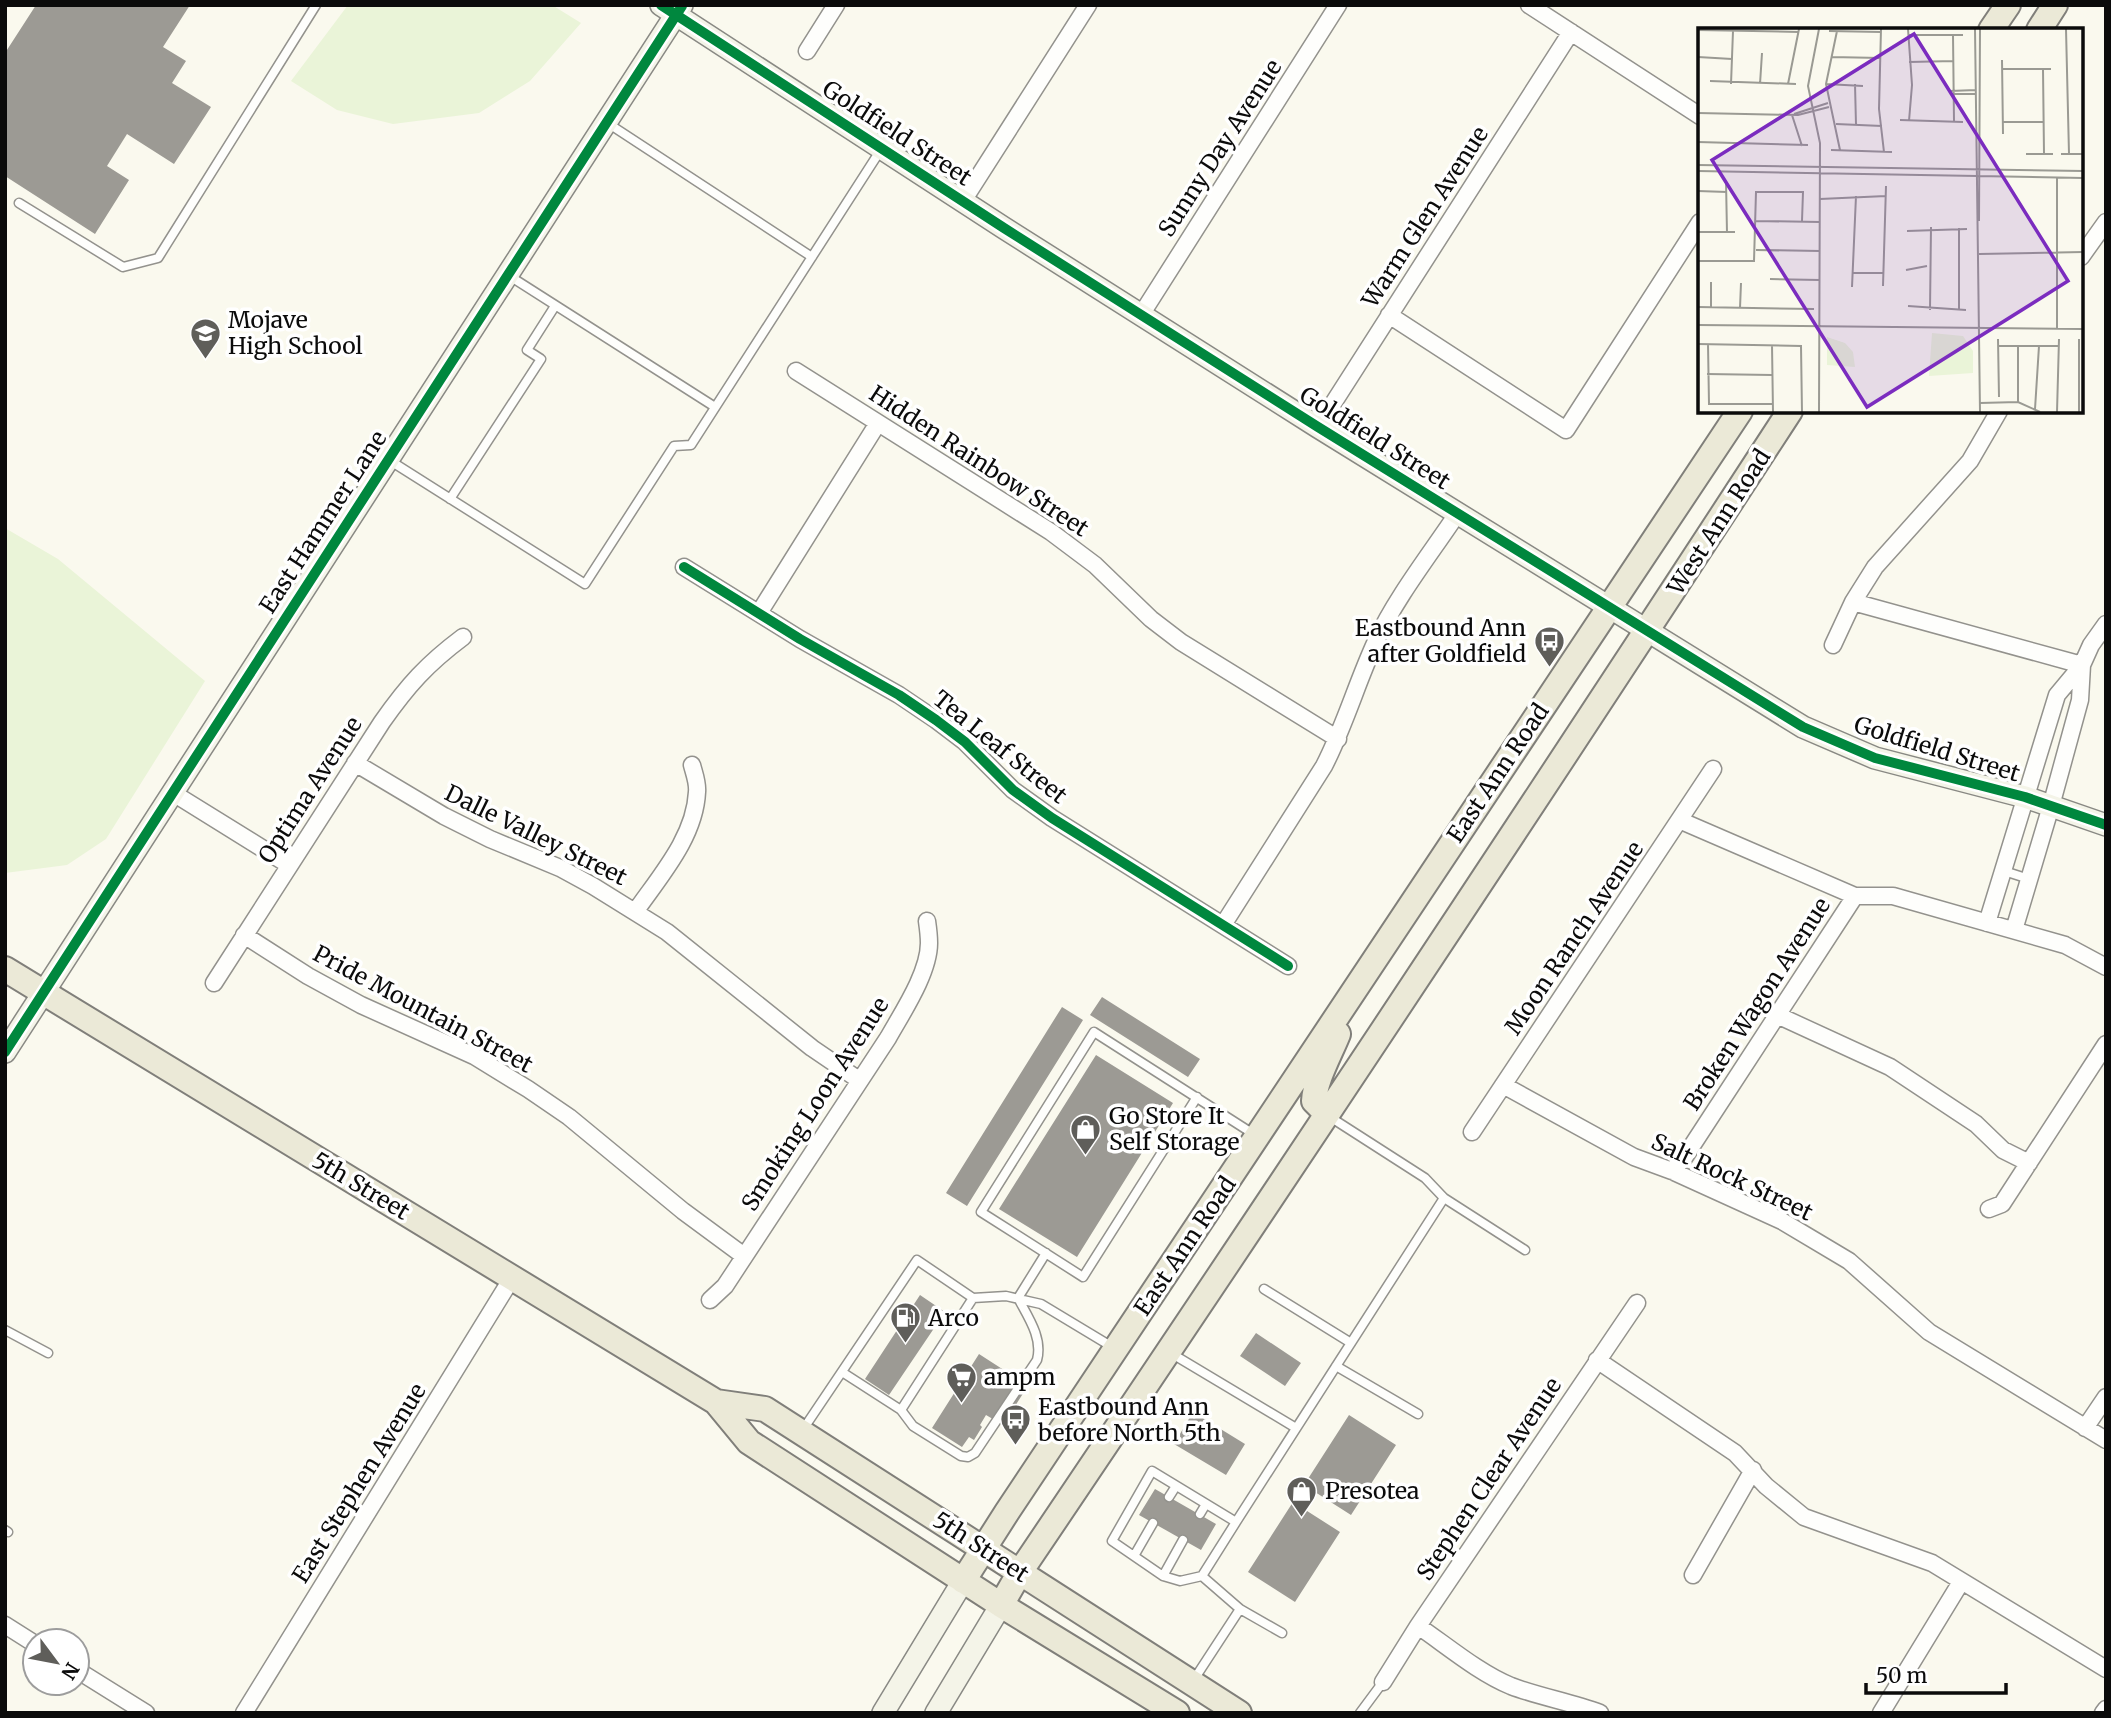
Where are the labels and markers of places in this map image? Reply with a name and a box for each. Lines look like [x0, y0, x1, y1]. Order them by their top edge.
place label: Mojave High School [228, 305, 363, 360]
school or university icon: Mojave High School [188, 316, 222, 360]
place label: Eastbound Ann after Goldfield [1355, 613, 1526, 668]
bus stop icon: Eastbound Ann after Goldfield [1532, 624, 1566, 668]
place label: Go Store It Self Storage [1109, 1101, 1240, 1156]
shop icon: Go Store It Self Storage [1069, 1112, 1103, 1156]
fuel station icon: Arco [888, 1301, 922, 1345]
place label: Arco [927, 1303, 979, 1332]
supermarket icon: ampm [944, 1360, 978, 1404]
place label: ampm [984, 1362, 1056, 1391]
place label: Eastbound Ann before North 5th [1037, 1392, 1221, 1447]
bus stop icon: Eastbound Ann before North 5th [998, 1403, 1032, 1447]
shop icon: Presotea [1285, 1474, 1319, 1518]
place label: Presotea [1325, 1476, 1419, 1505]

